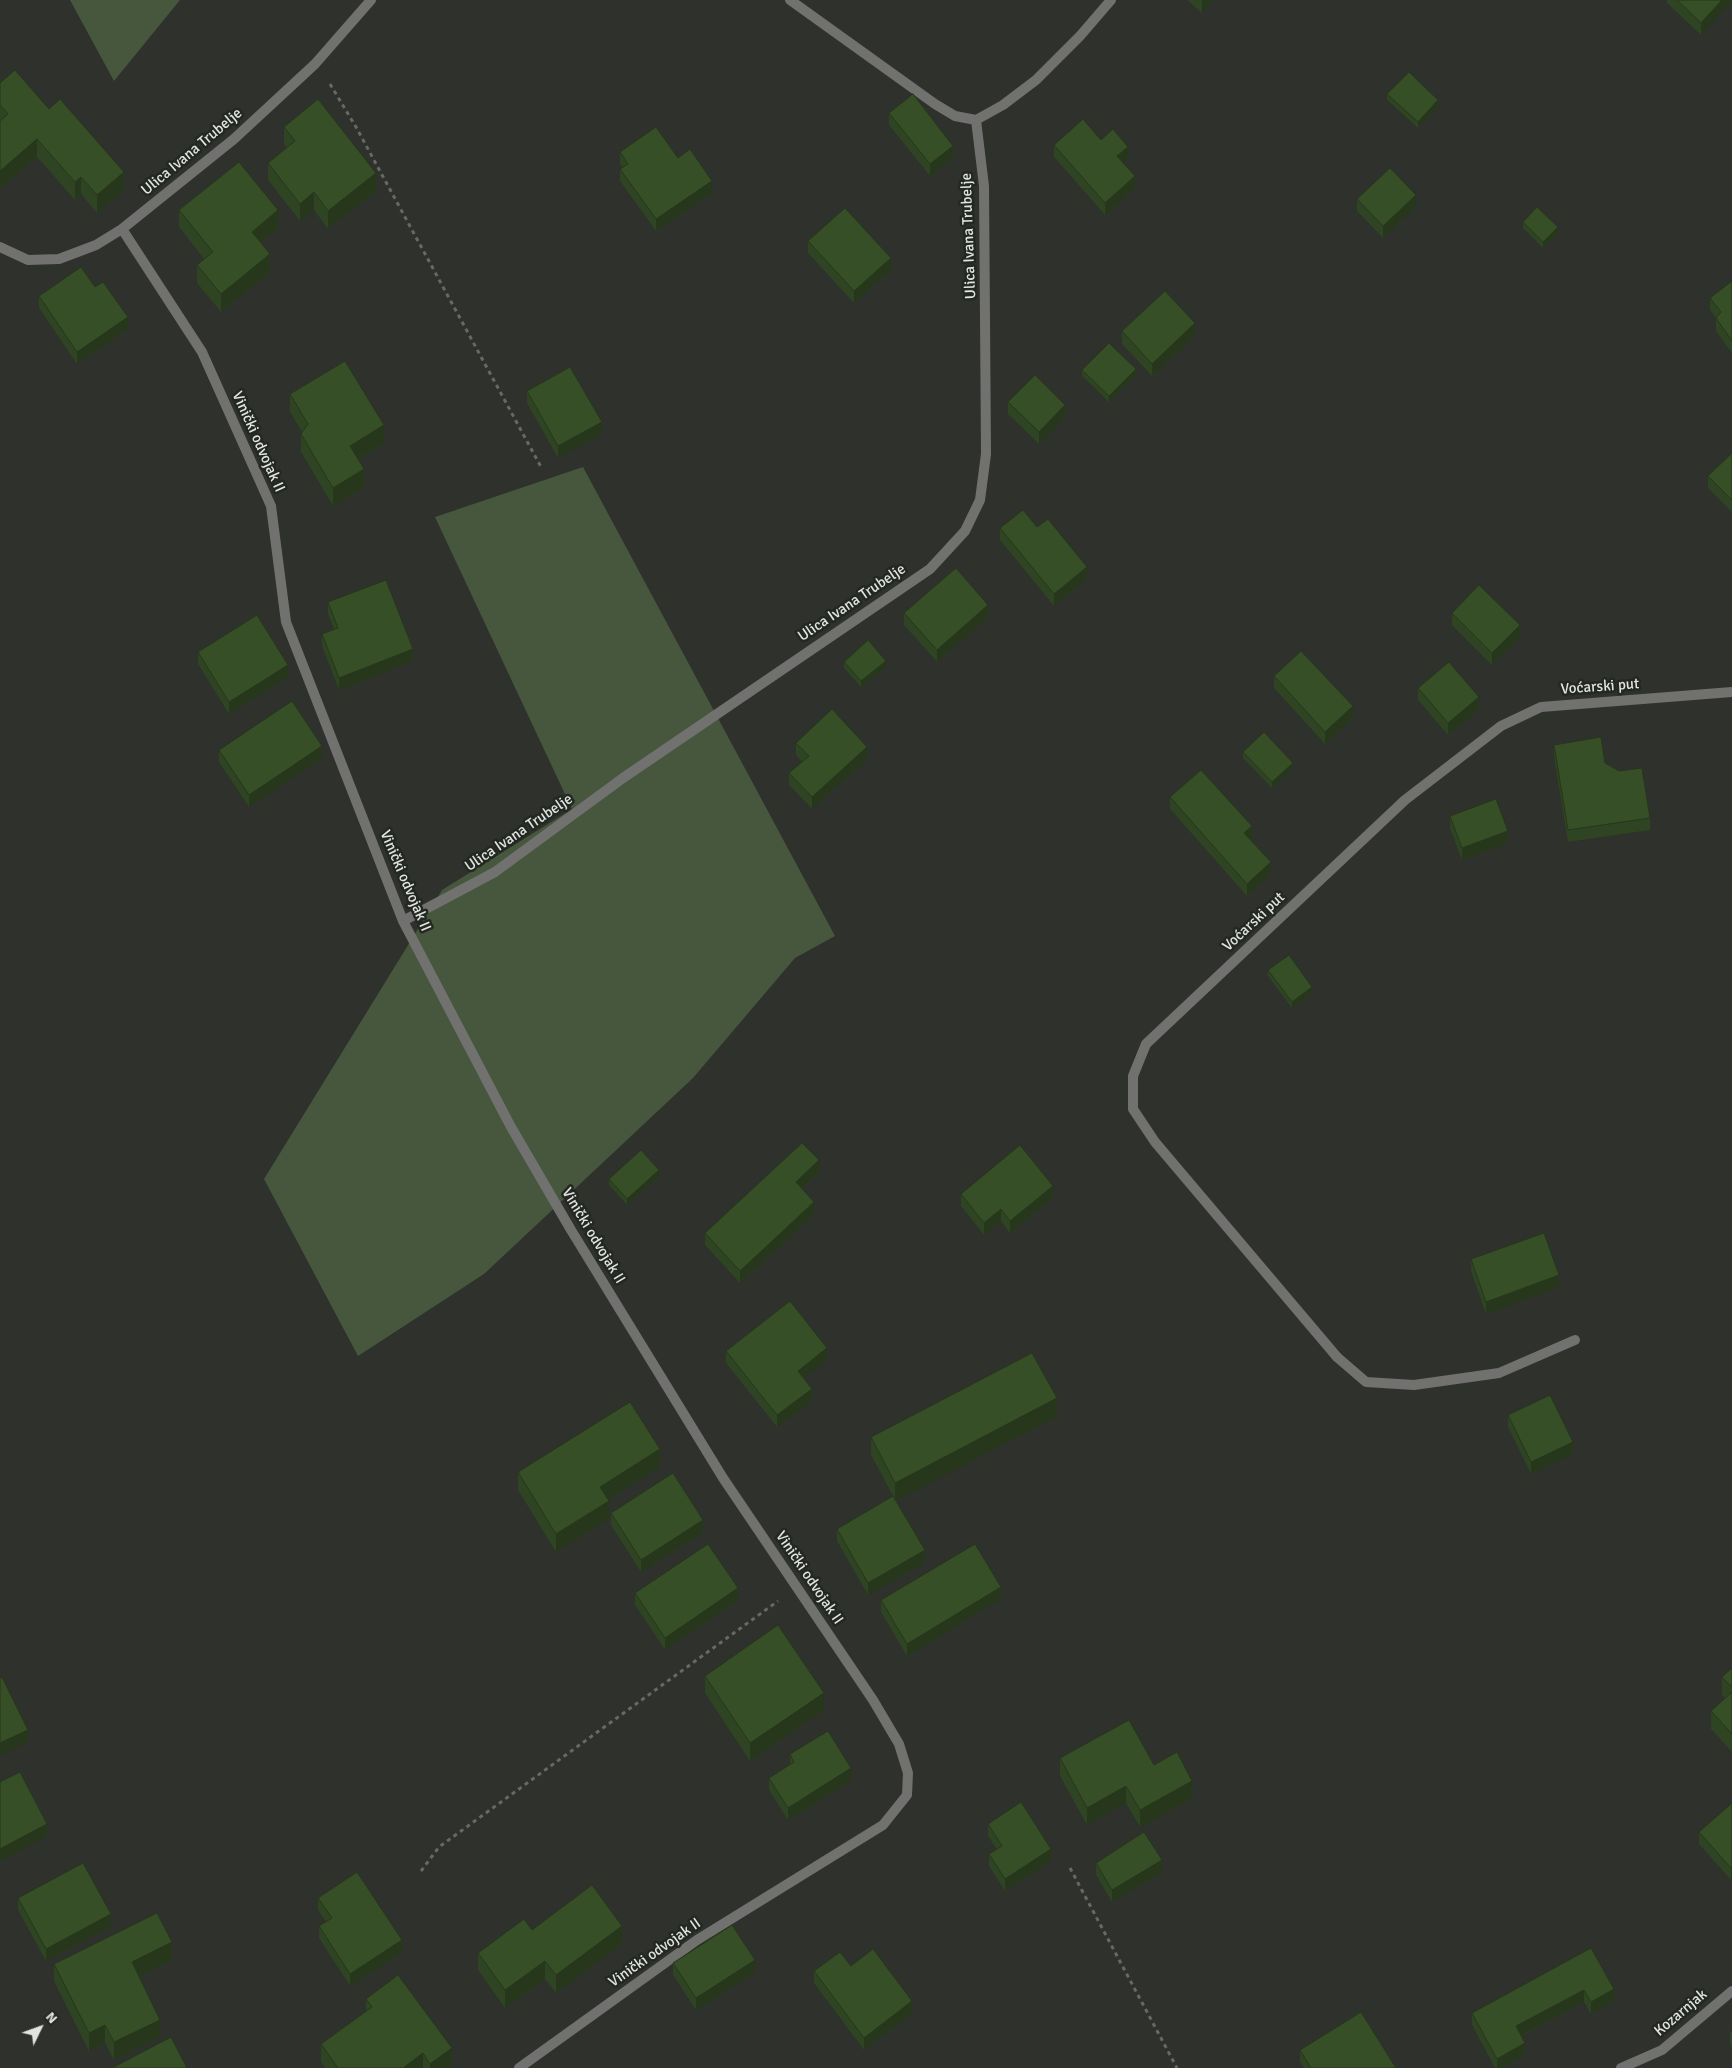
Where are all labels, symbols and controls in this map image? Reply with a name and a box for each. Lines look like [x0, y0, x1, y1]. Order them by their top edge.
street label: Ulica Ivana Trubelje [138, 105, 246, 199]
street label: Ulica Ivana Trubelje [958, 173, 980, 299]
street label: Vinički odvojak II [228, 389, 288, 495]
street label: Ulica Ivana Trubelje [795, 560, 909, 646]
street label: Voćarski put [1560, 675, 1640, 699]
street label: Ulica Ivana Trubelje [462, 790, 576, 876]
street label: Vinički odvojak II [376, 828, 434, 934]
street label: Voćarski put [1219, 889, 1289, 955]
street label: Vinički odvojak II [557, 1185, 629, 1287]
street label: Vinički odvojak II [771, 1528, 847, 1628]
street label: Vinički odvojak II [605, 1915, 705, 1991]
street label: Kozarnjak [1651, 1986, 1711, 2040]
north arrow [15, 2003, 65, 2053]
text: N [42, 2008, 61, 2027]

